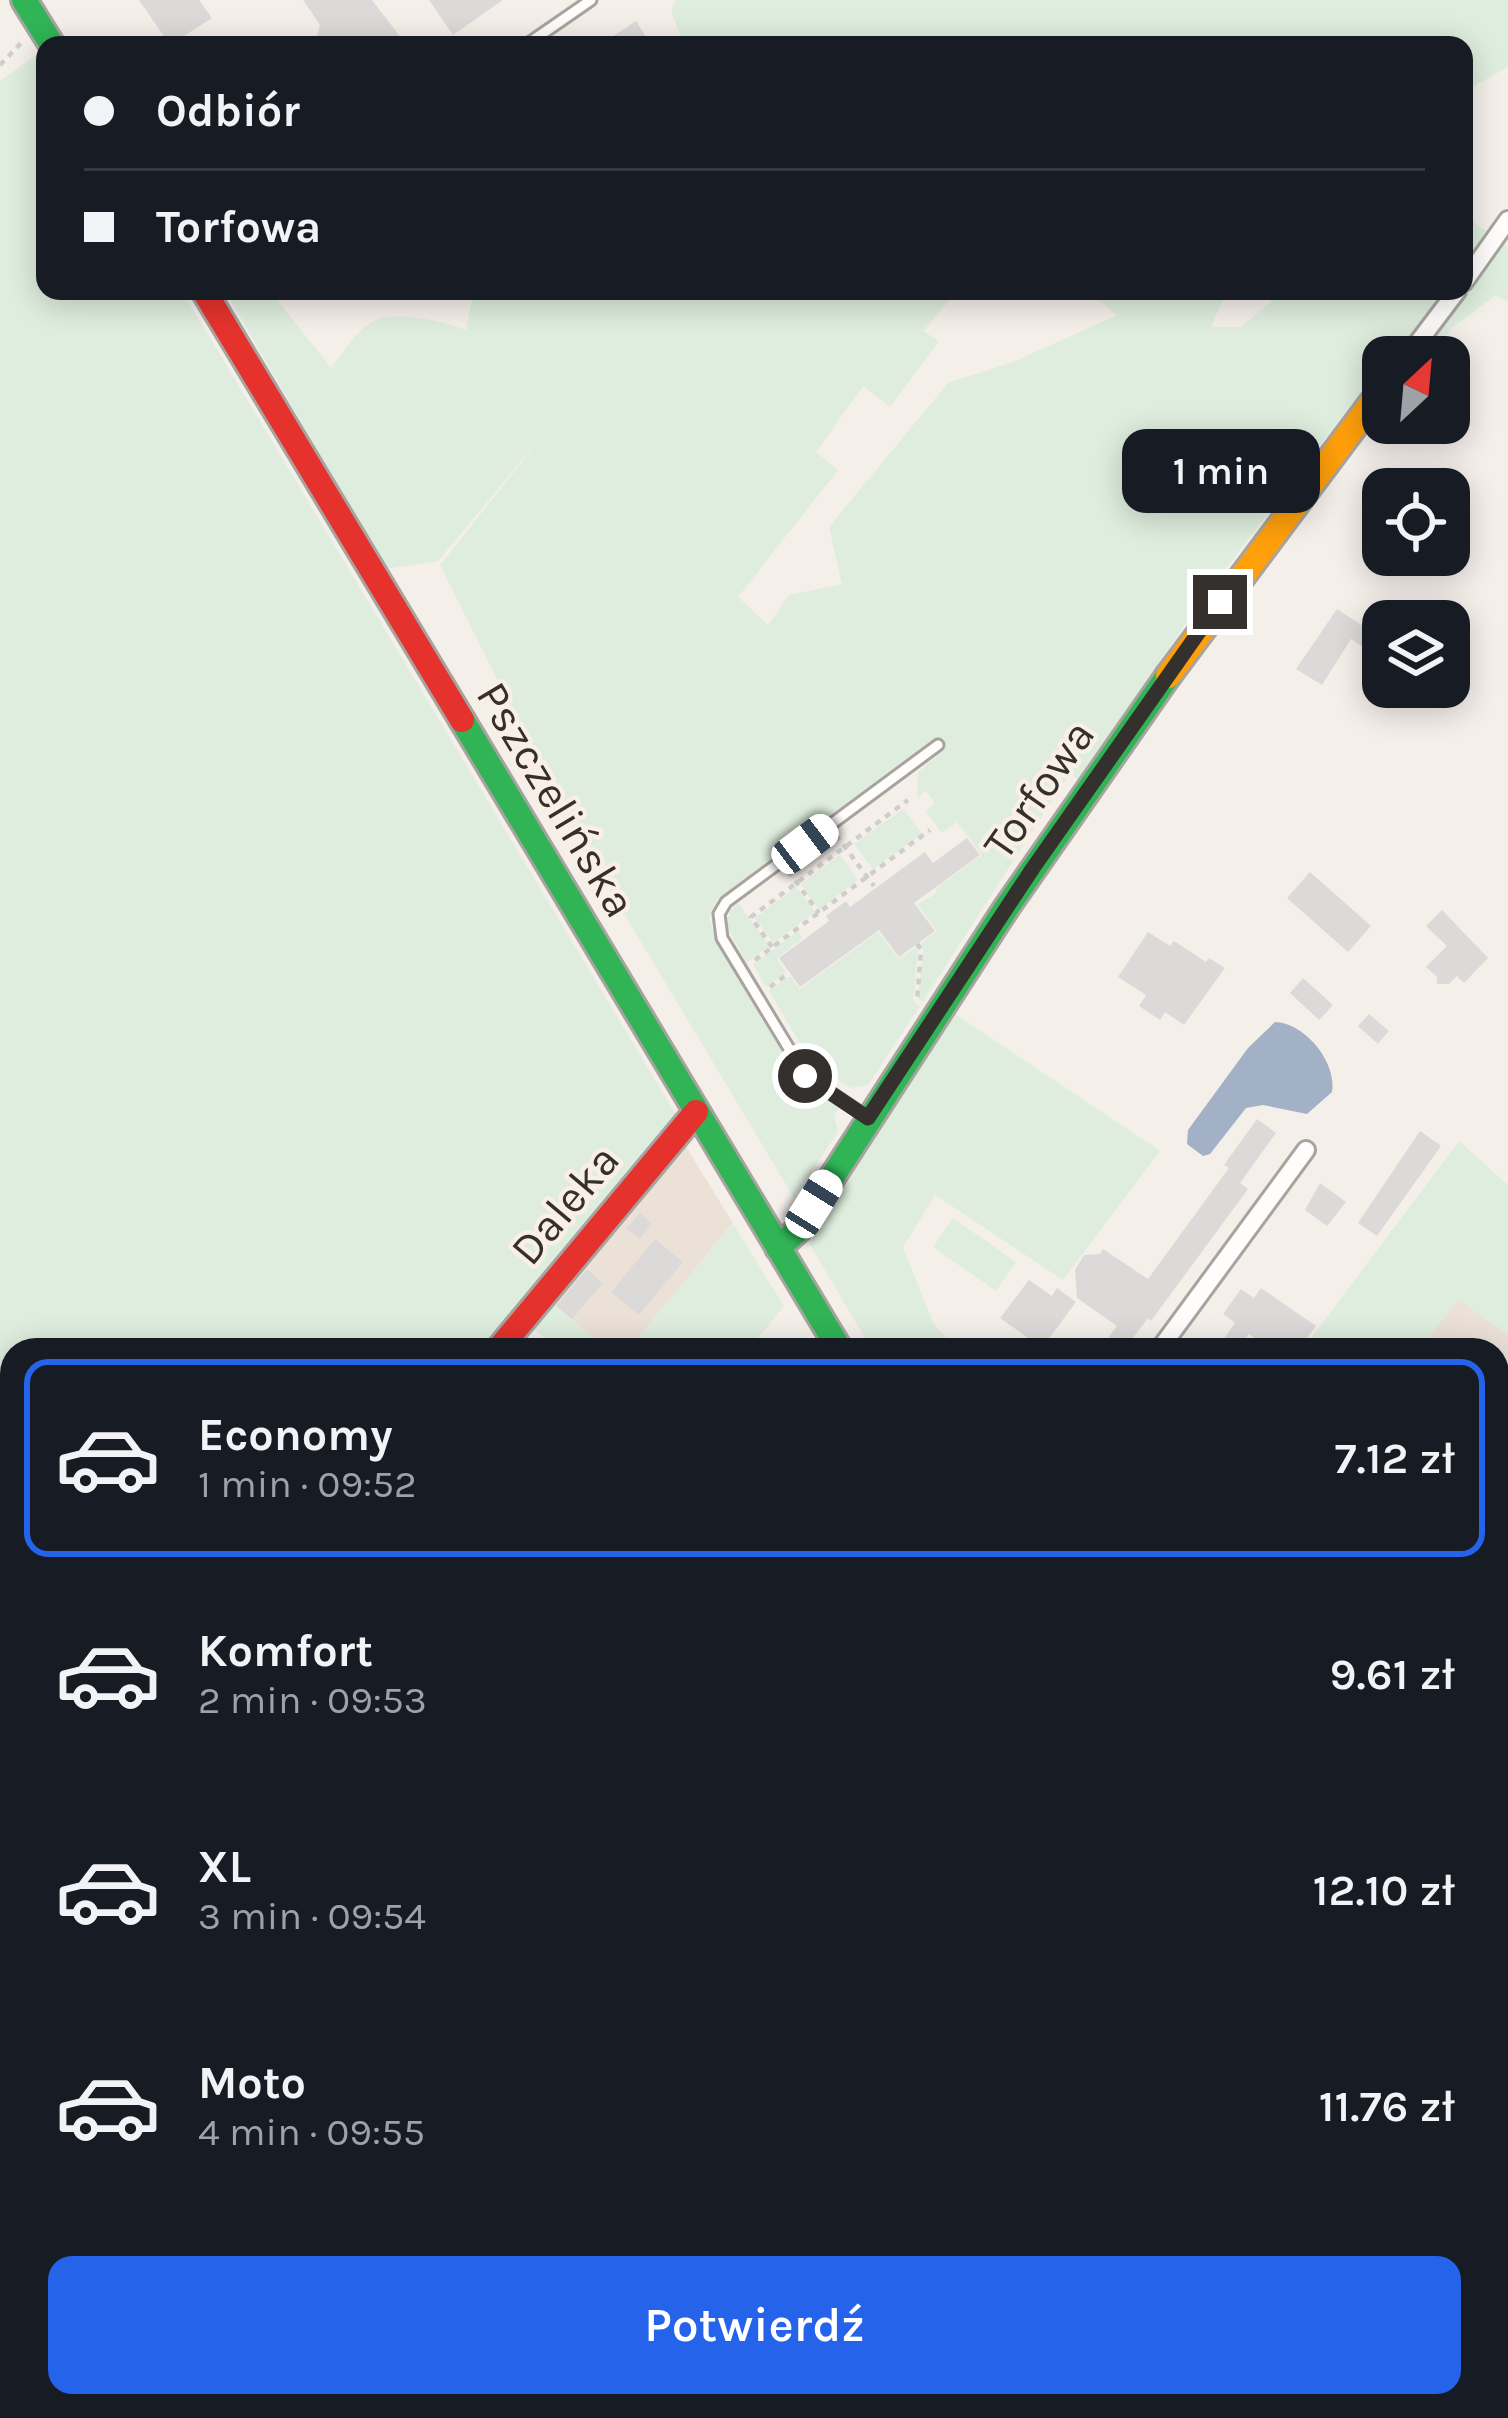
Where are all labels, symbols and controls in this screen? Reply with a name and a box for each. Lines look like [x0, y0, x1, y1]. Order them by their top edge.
text: Odbiór [156, 85, 300, 137]
text: Torfowa [156, 201, 321, 253]
north arrow [1362, 336, 1470, 444]
map controls [1362, 336, 1470, 708]
callout: 1 min [1121, 428, 1319, 512]
text: 1 min [1173, 448, 1269, 494]
button: locate [1362, 468, 1470, 576]
route end [1193, 575, 1247, 629]
button: layers [1362, 600, 1470, 708]
street label: Pszczelińska [466, 673, 647, 926]
street label: Torfowa [972, 710, 1105, 869]
car [765, 808, 845, 880]
route start [778, 1049, 832, 1103]
street label: Daleka [500, 1134, 630, 1275]
car [780, 1164, 848, 1244]
icon: car [54, 1404, 162, 1512]
text: Economy [198, 1409, 393, 1461]
text: 7.12 zł [1334, 1432, 1455, 1484]
text: 1 min · 09:52 [198, 1461, 417, 1507]
icon: car [54, 1620, 162, 1728]
text: Komfort [198, 1625, 373, 1677]
text: 9.61 zł [1329, 1648, 1455, 1700]
text: 2 min · 09:53 [198, 1677, 427, 1723]
icon: car [54, 1836, 162, 1944]
text: XL [198, 1841, 251, 1893]
text: 12.10 zł [1313, 1864, 1455, 1916]
text: 3 min · 09:54 [198, 1893, 426, 1939]
icon: car [54, 2052, 162, 2160]
text: Moto [198, 2057, 306, 2109]
text: 11.76 zł [1319, 2080, 1455, 2132]
text: 4 min · 09:55 [198, 2109, 425, 2155]
button: Potwierdź [48, 2256, 1461, 2394]

